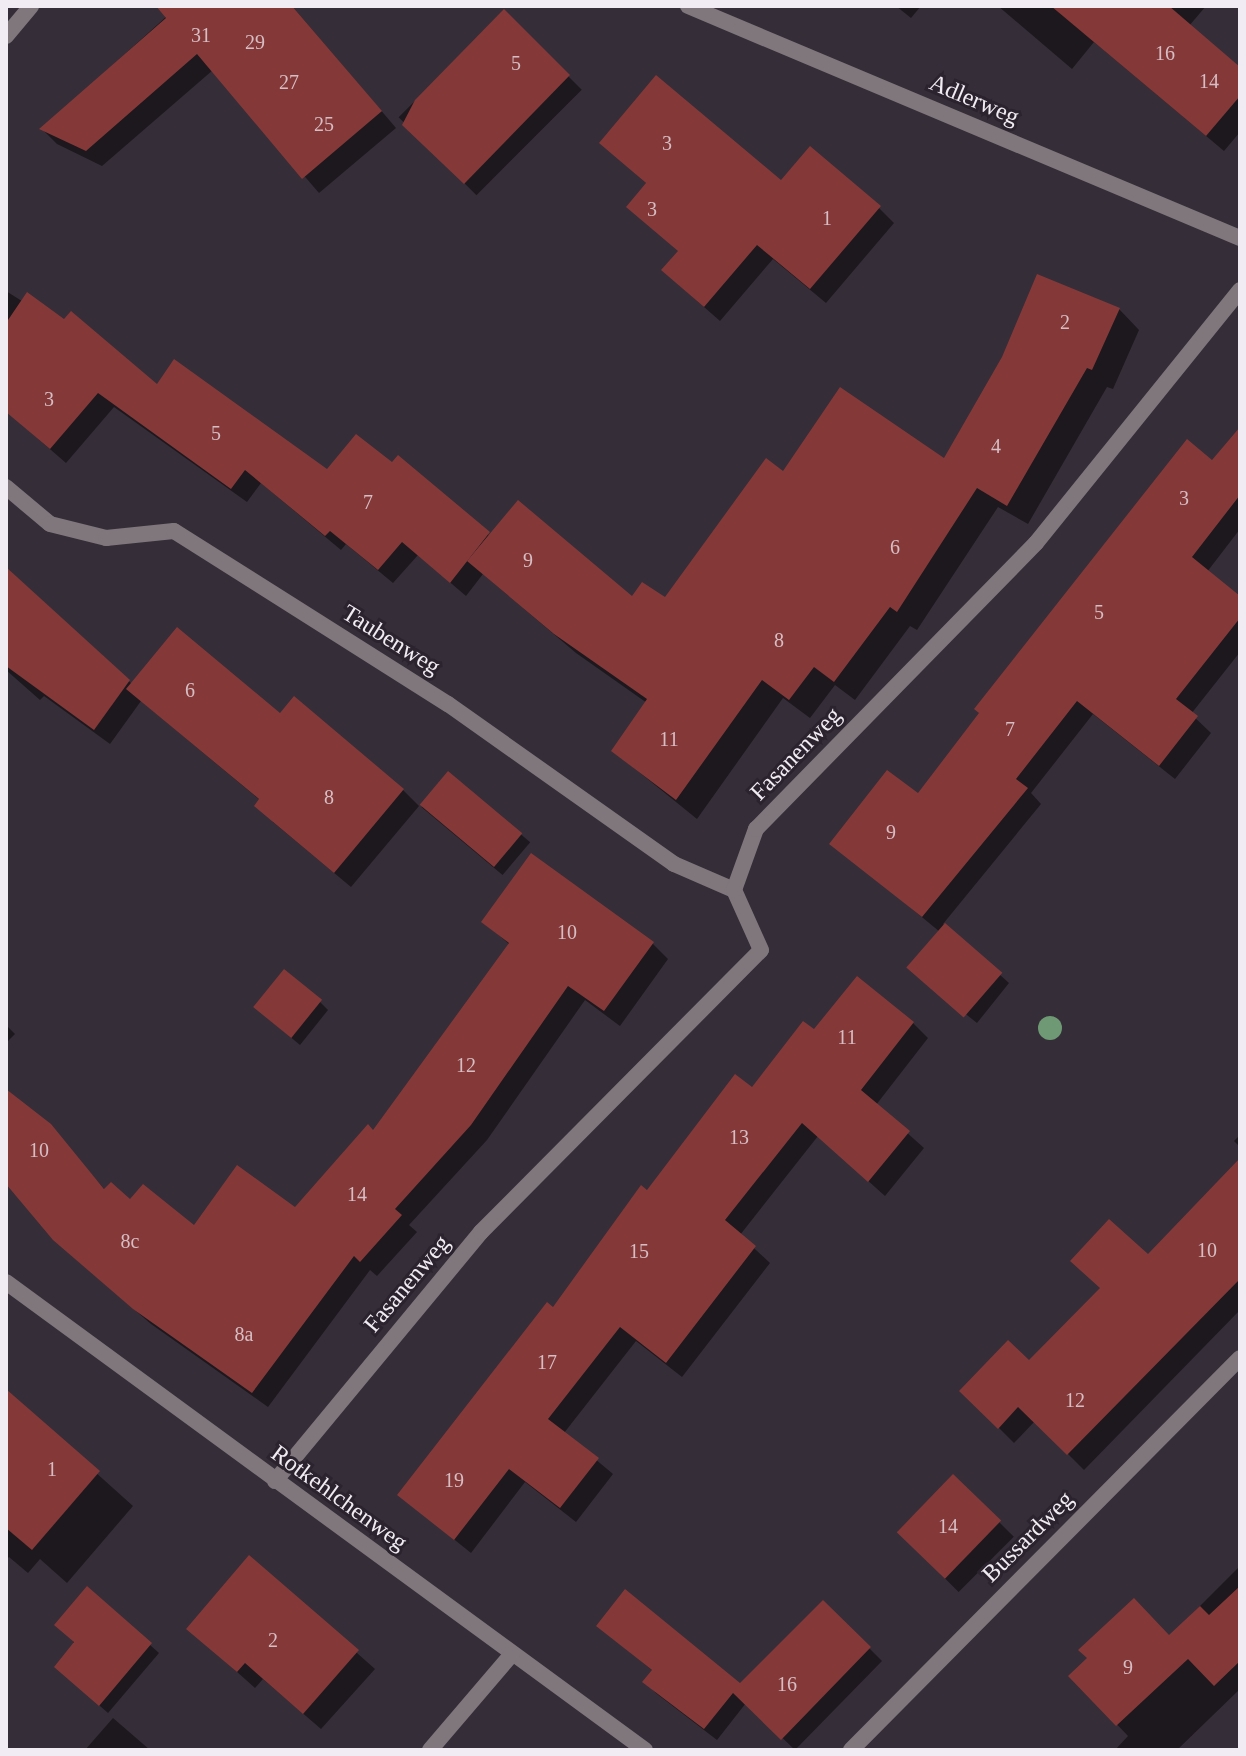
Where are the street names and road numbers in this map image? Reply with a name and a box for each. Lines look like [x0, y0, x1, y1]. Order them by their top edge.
street label: Adlerweg [925, 68, 1023, 132]
street label: Taubenweg [337, 599, 445, 681]
street label: Fasanenweg [744, 701, 848, 807]
street label: Fasanenweg [358, 1229, 456, 1339]
street label: Rotkehlchenweg [265, 1439, 413, 1557]
street label: Bussardweg [976, 1485, 1080, 1589]

